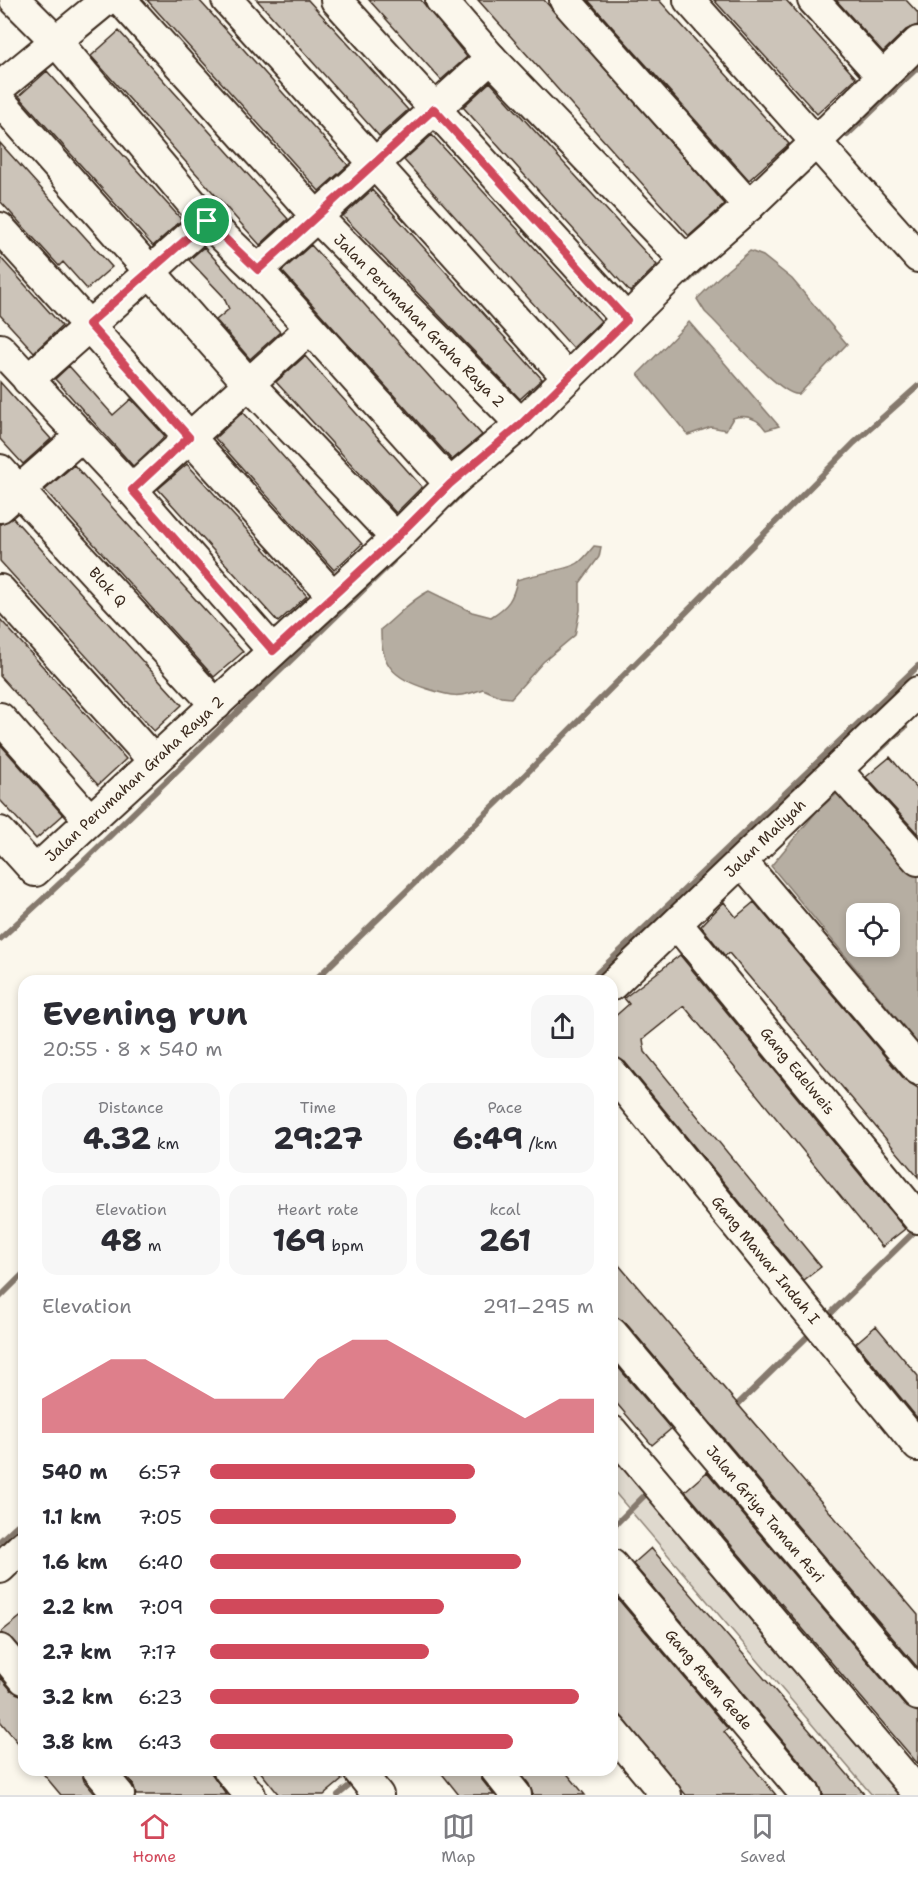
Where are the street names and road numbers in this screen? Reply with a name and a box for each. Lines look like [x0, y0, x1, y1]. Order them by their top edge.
street label: Jalan Perumahan Graha Raya 2 [329, 230, 509, 412]
street label: Blok Q [84, 563, 131, 611]
street label: Jalan Perumahan Graha Raya 2 [41, 692, 228, 866]
street label: Jalan Maliyah [720, 795, 810, 882]
street label: Gang Edelweis [756, 1023, 839, 1119]
street label: Gang Mawar Indah I [707, 1192, 824, 1328]
street label: Jalan Griya Taman Asri [701, 1441, 829, 1587]
street label: Gang Asem Gede [660, 1625, 757, 1734]

